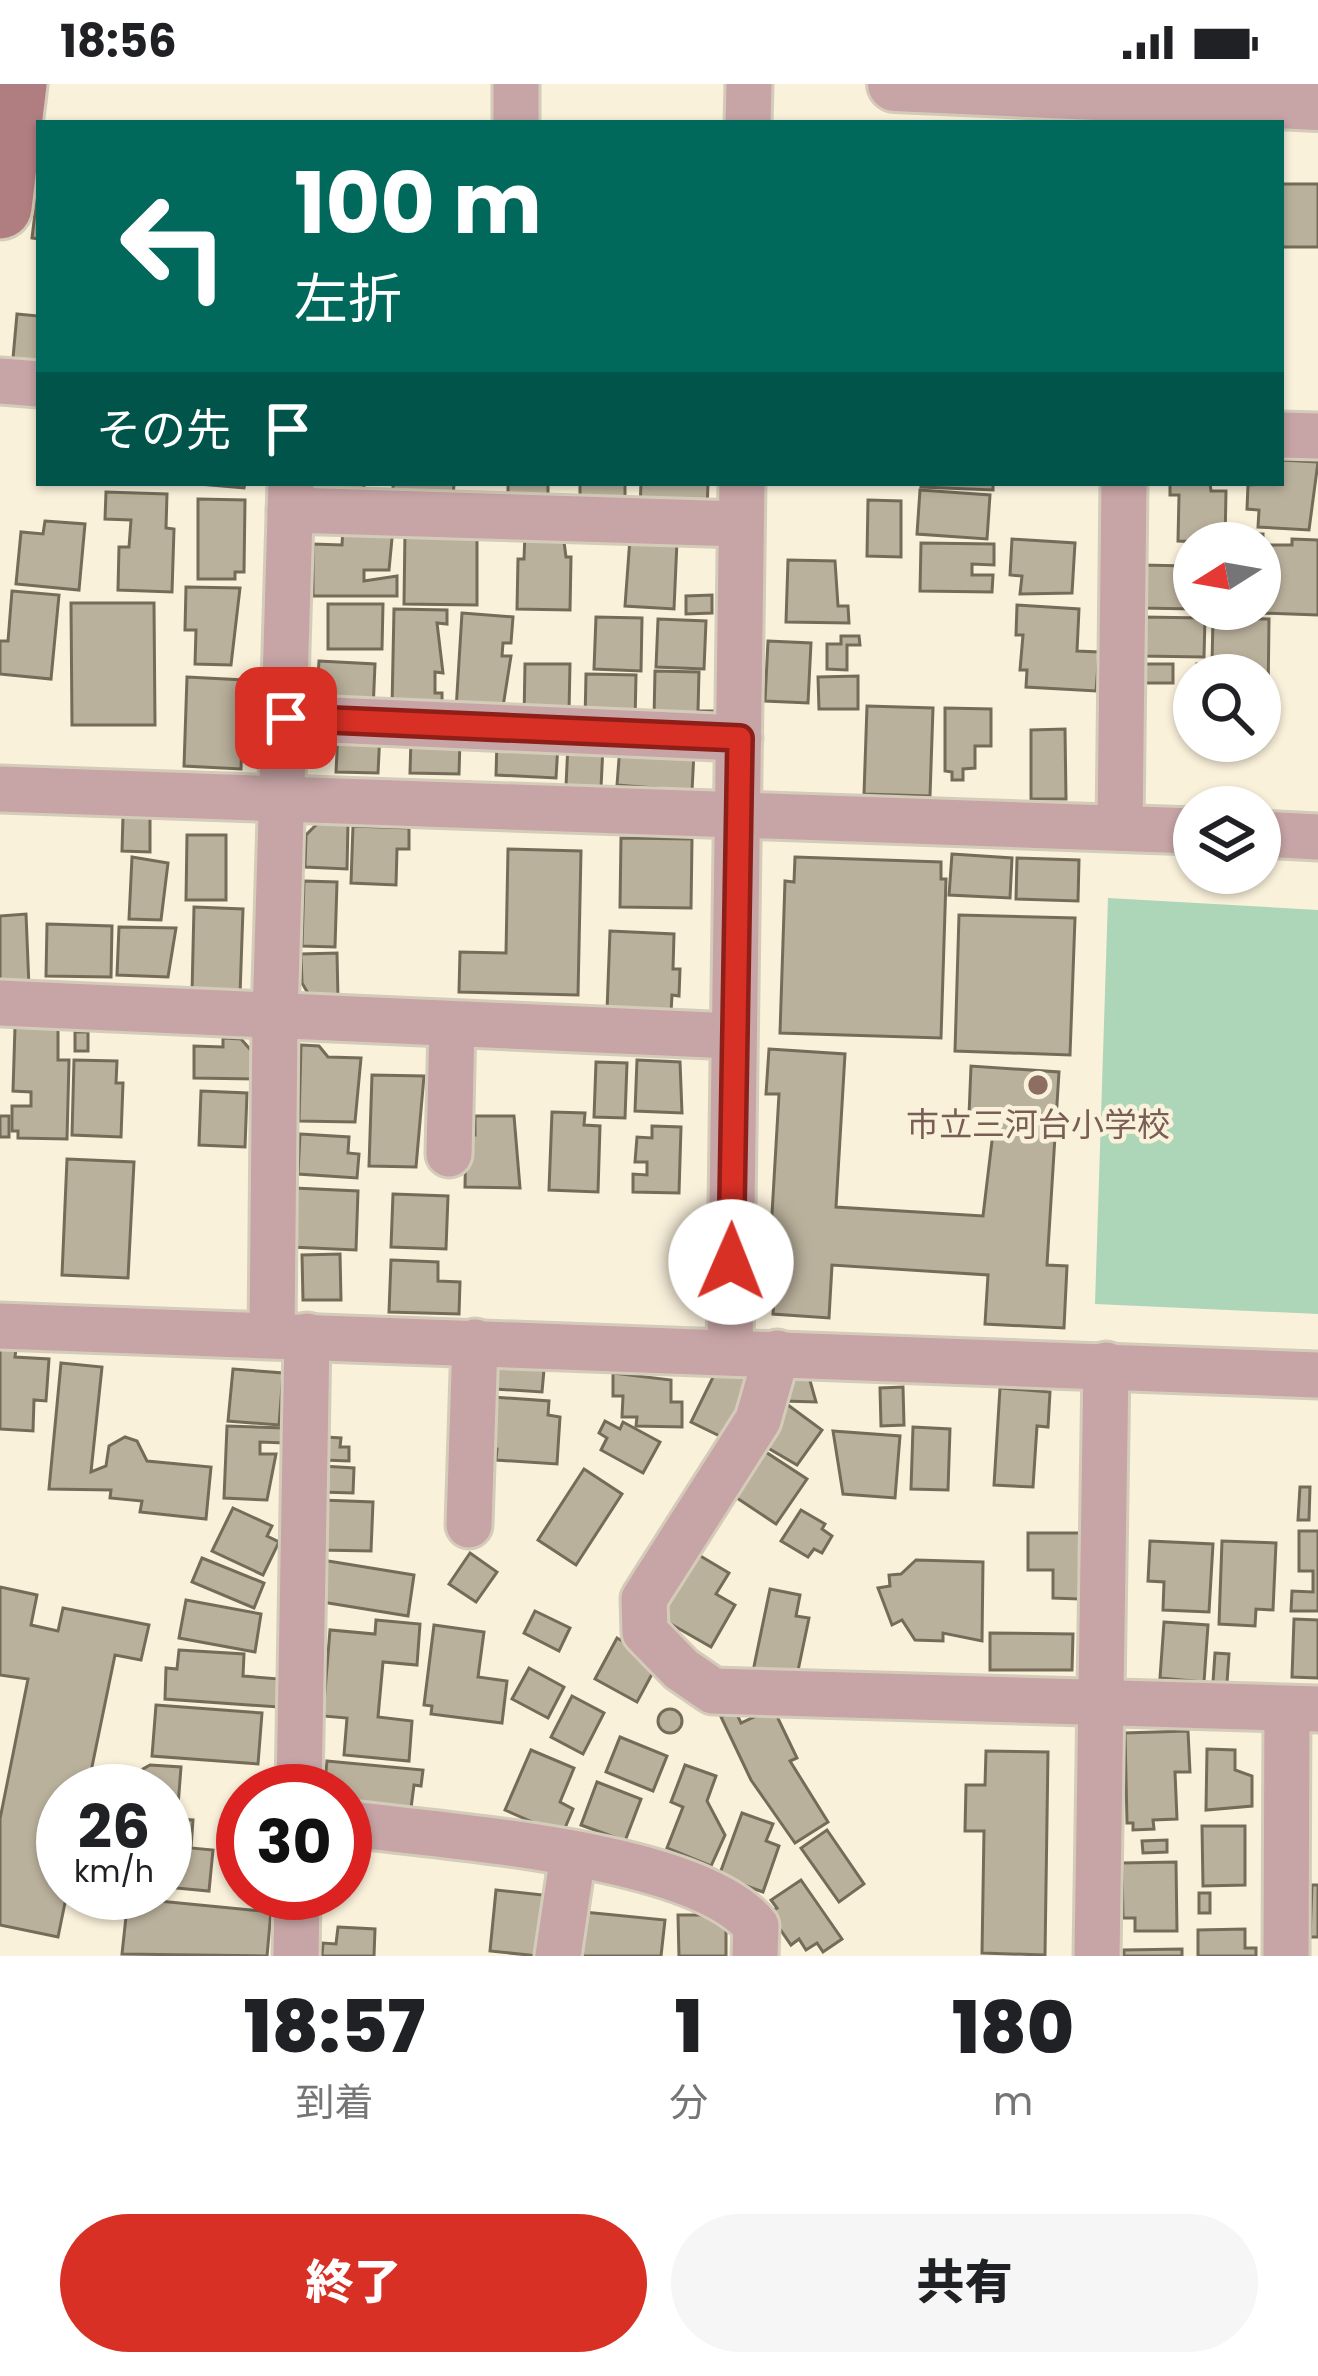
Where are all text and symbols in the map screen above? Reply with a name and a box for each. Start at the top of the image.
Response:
text: 18:56 [60,10,177,73]
text: 100 m [294,145,542,262]
icon: left [96,168,252,324]
text: 左折 [294,261,402,337]
icon: arrive [255,396,321,462]
text: その先 [96,399,231,462]
north arrow [1173,522,1281,630]
map controls [1173,522,1281,894]
button: search [1173,654,1281,762]
pin [235,667,337,769]
icon: arrive [253,685,319,751]
button: layers [1173,786,1281,894]
marker: 市立三河台小学校 [1025,1072,1051,1098]
place label: 市立三河台小学校 [906,1101,1170,1148]
position arrow [668,1199,794,1325]
speed limit sign: 30 [216,1764,372,1920]
text: 26 [78,1785,150,1869]
text: km/h [74,1850,154,1893]
text: 18:57 [244,1976,425,2077]
text: 1 [675,1976,703,2077]
text: 180 [952,1977,1074,2078]
text: m [993,2074,1033,2129]
text: 到着 [296,2075,374,2130]
text: 分 [669,2075,708,2130]
button: 終了 [60,2214,647,2352]
button: 共有 [671,2214,1258,2352]

